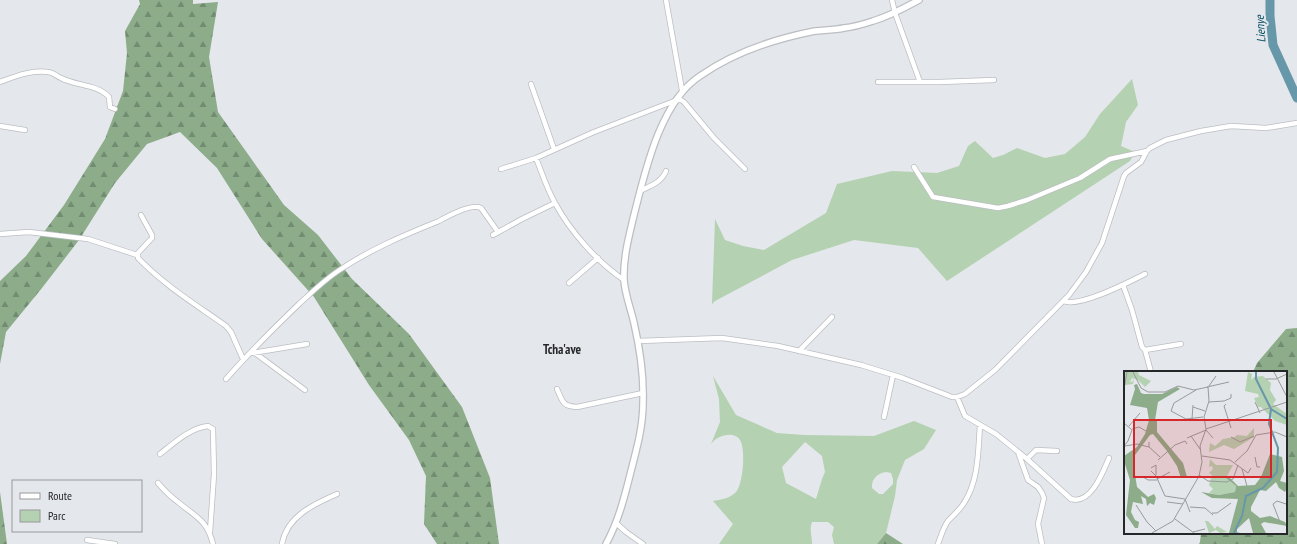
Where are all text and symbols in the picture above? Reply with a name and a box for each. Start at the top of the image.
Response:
water label: Lienye [1251,14,1268,43]
district label: Tcha'ave [543,341,581,358]
inset map [1124,371,1287,534]
legend [12,480,142,532]
text: Route [48,488,72,503]
text: Parc [48,508,66,523]

